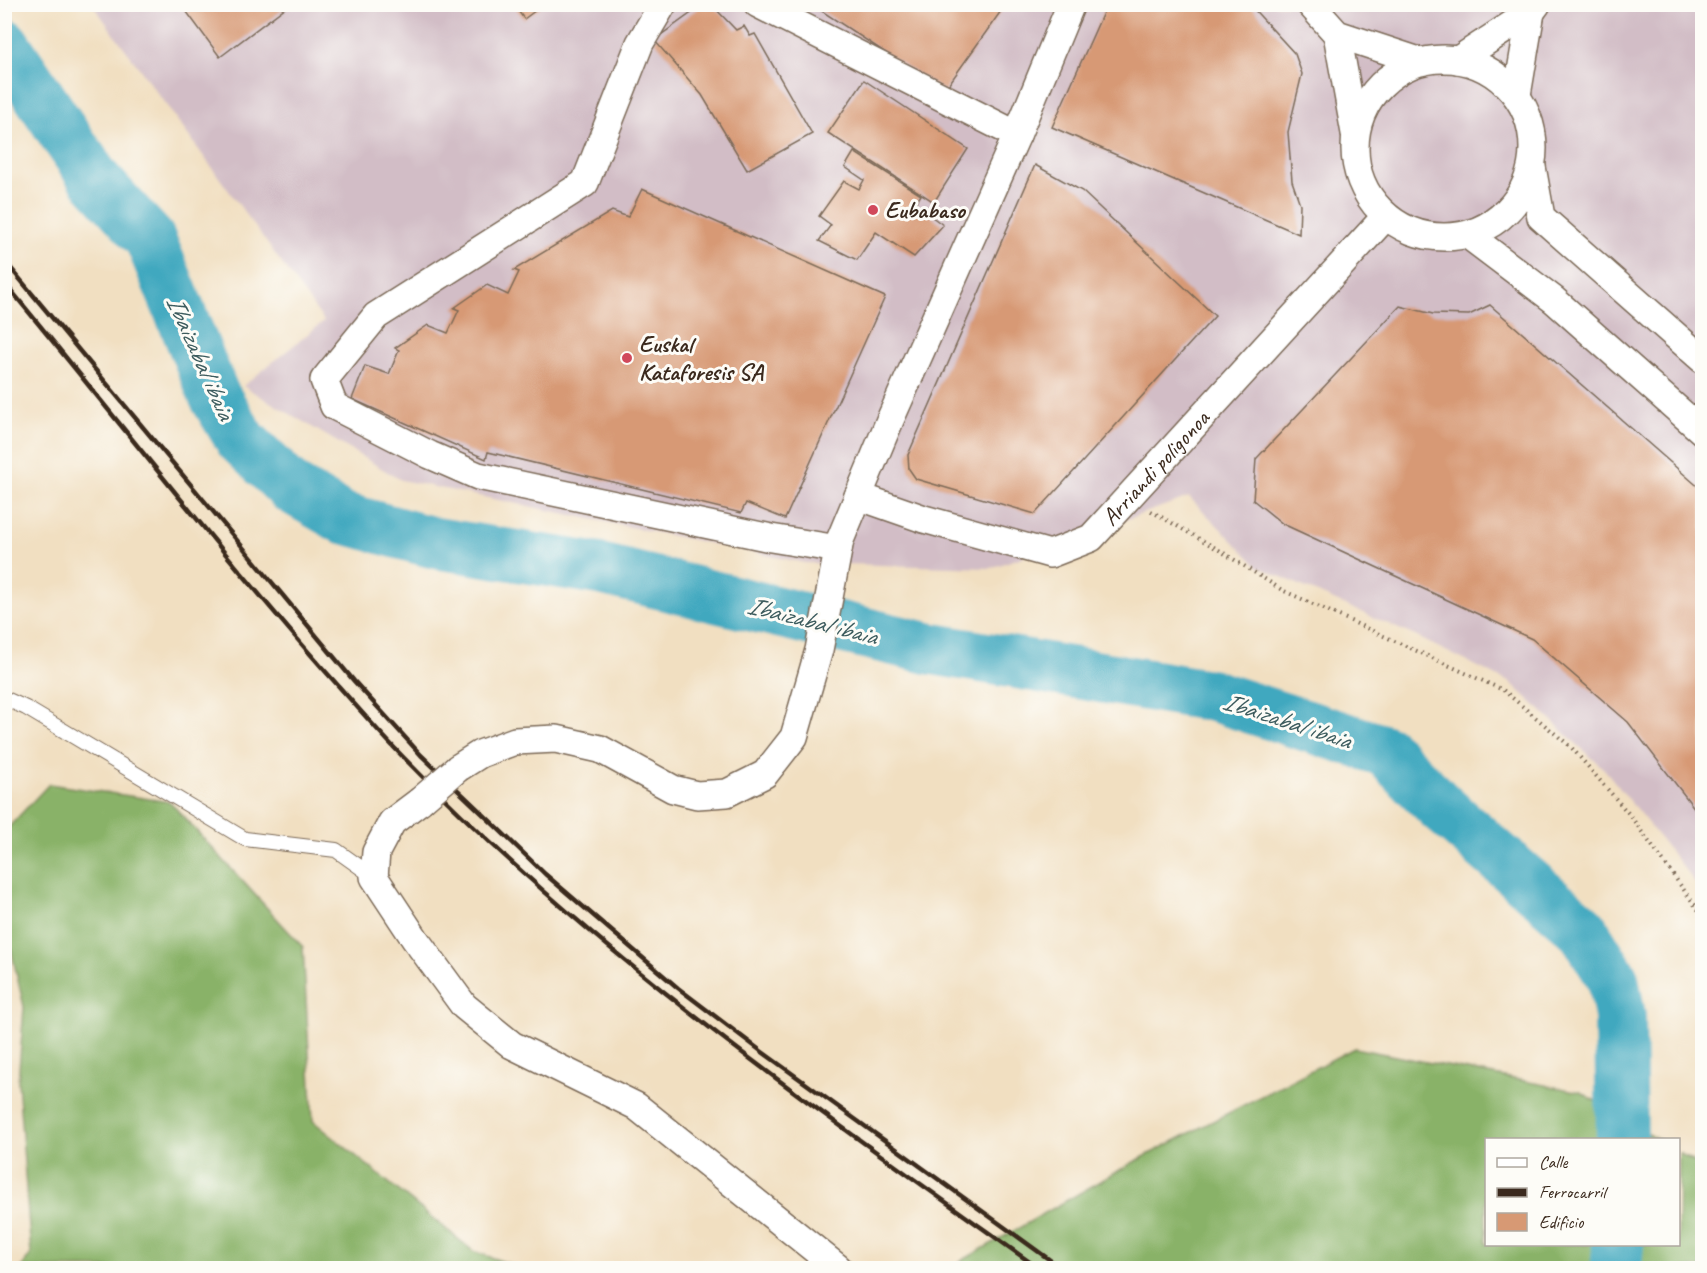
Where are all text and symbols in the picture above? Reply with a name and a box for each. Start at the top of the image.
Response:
place label: Eubabaso [885,195,967,225]
marker: Eubabaso [866,203,880,217]
water label: Ibaizabal ibaia [159,290,244,427]
place label: Euskal Kataforesis SA [639,329,764,387]
marker: Euskal Kataforesis SA [620,351,634,365]
street label: Arriandi poligonoa [1095,403,1217,532]
water label: Ibaizabal ibaia [744,588,883,653]
water label: Ibaizabal ibaia [1219,684,1357,757]
legend [1485,1138,1680,1246]
text: Calle [1539,1151,1568,1173]
text: Ferrocarril [1539,1181,1608,1203]
text: Edificio [1539,1211,1585,1233]

